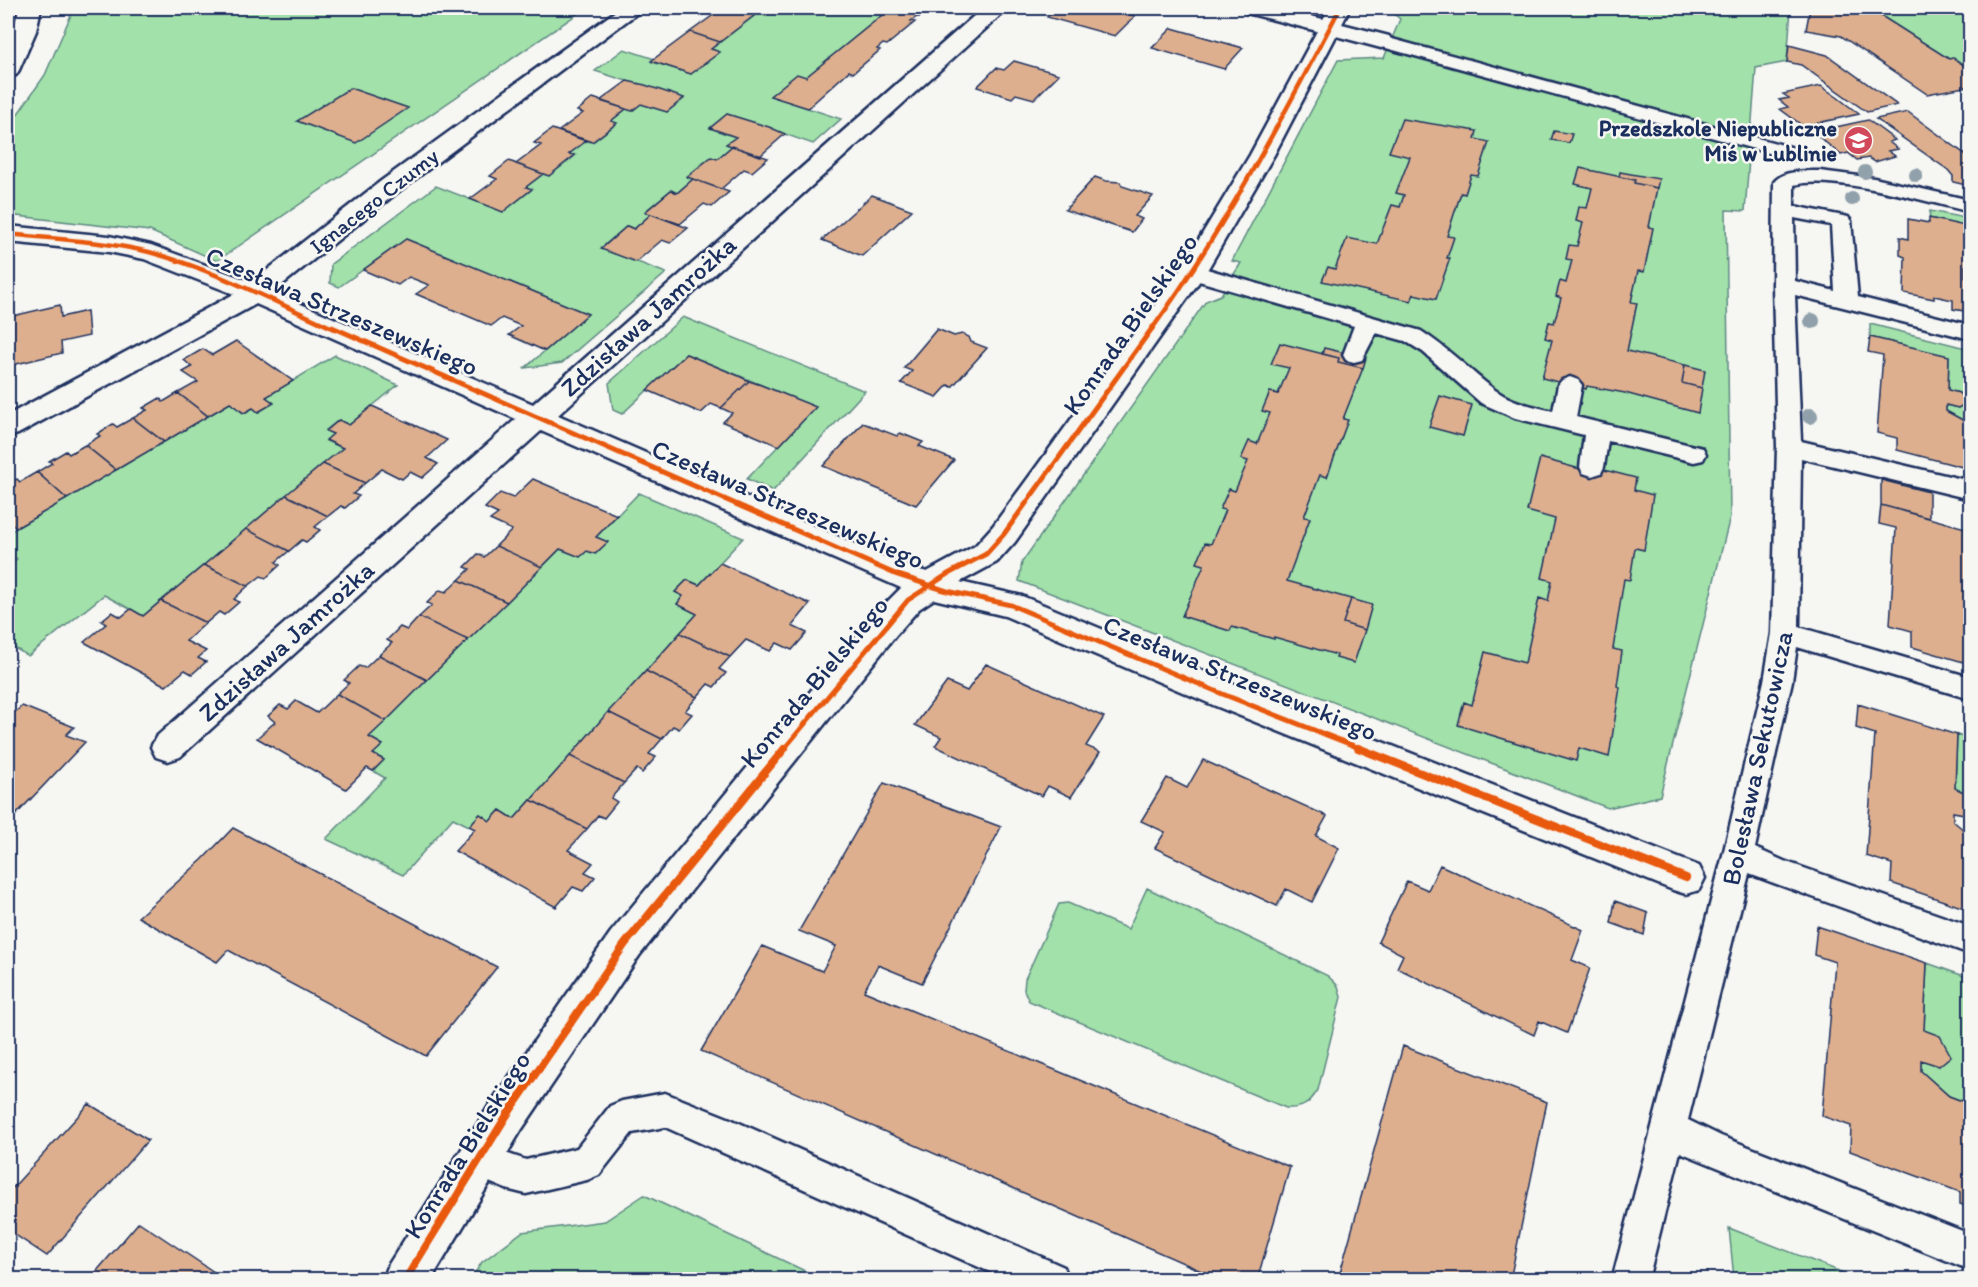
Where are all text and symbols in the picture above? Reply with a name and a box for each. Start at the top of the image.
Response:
place label: Przedszkole Niepubliczne Miś w Lublinie [1599,115,1837,167]
school or university icon: Przedszkole Niepubliczne Miś w Lublinie [1842,125,1874,157]
street label: Ignacego Czumy [304,142,444,260]
street label: Konrada Bielskiego [1055,227,1205,421]
street label: Zdzisława Jamrożka [553,228,743,403]
street label: Czesława Strzeszewskiego [201,239,483,383]
street label: Czesława Strzeszewskiego [647,432,929,576]
street label: Zdzisława Jamrożka [191,553,381,728]
street label: Konrada Bielskiego [733,590,895,774]
street label: Czesława Strzeszewskiego [1098,608,1382,748]
street label: Bolesława Sekutowicza [1714,627,1800,888]
street label: Konrada Bielskiego [397,1046,537,1244]

